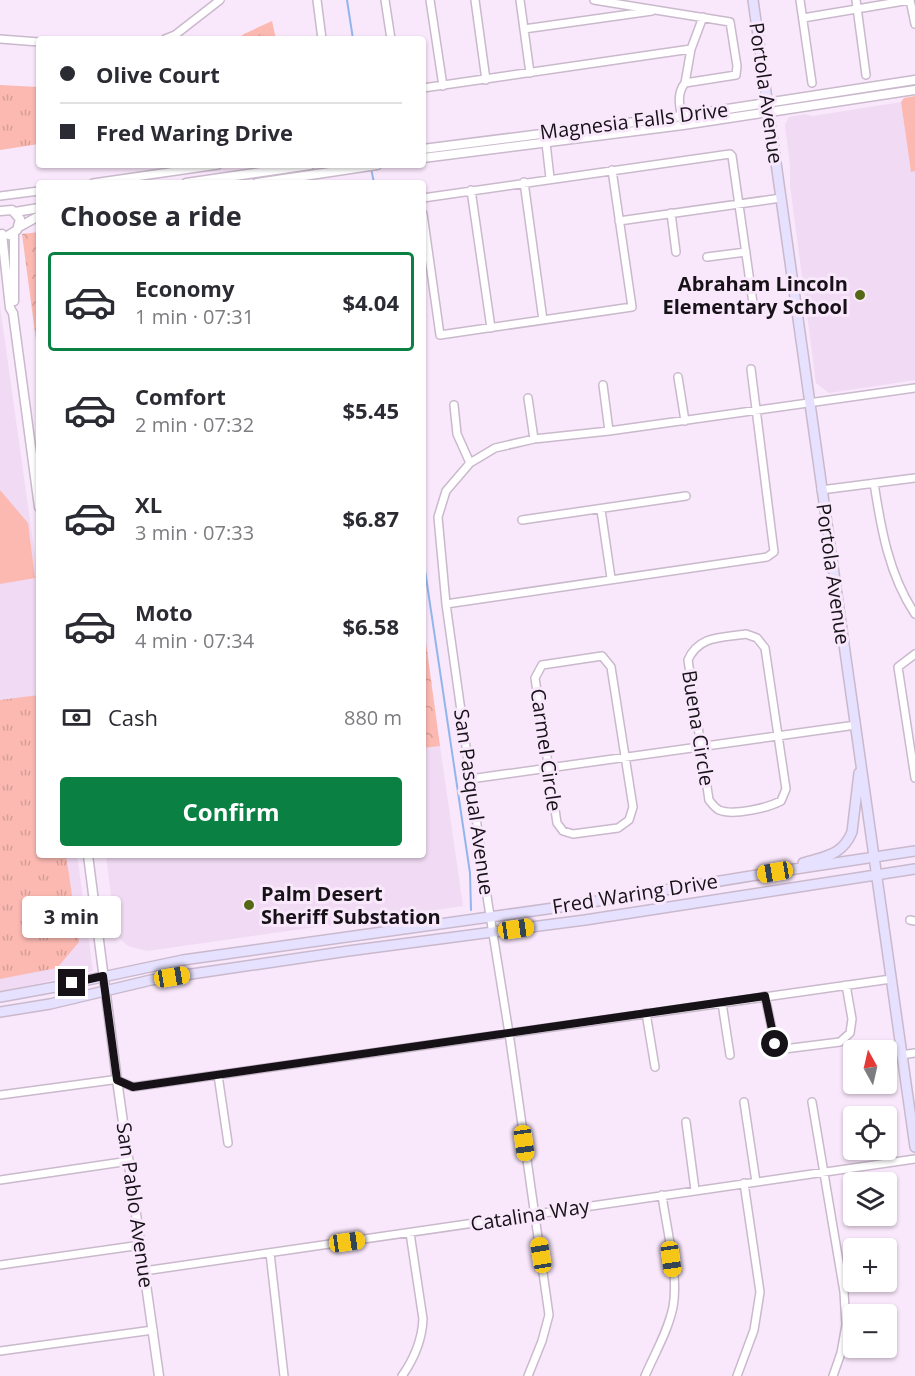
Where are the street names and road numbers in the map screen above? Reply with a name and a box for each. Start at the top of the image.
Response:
street label: Portola Avenue [743,21,790,165]
street label: Magnesia Falls Drive [538,96,730,145]
street label: Portola Avenue [810,502,857,646]
street label: Buena Circle [676,668,721,788]
street label: Carmel Circle [525,687,568,813]
street label: San Pasqual Avenue [448,707,501,897]
street label: Fred Waring Drive [550,867,720,920]
street label: San Pablo Avenue [111,1120,160,1289]
street label: Catalina Way [468,1192,592,1237]

